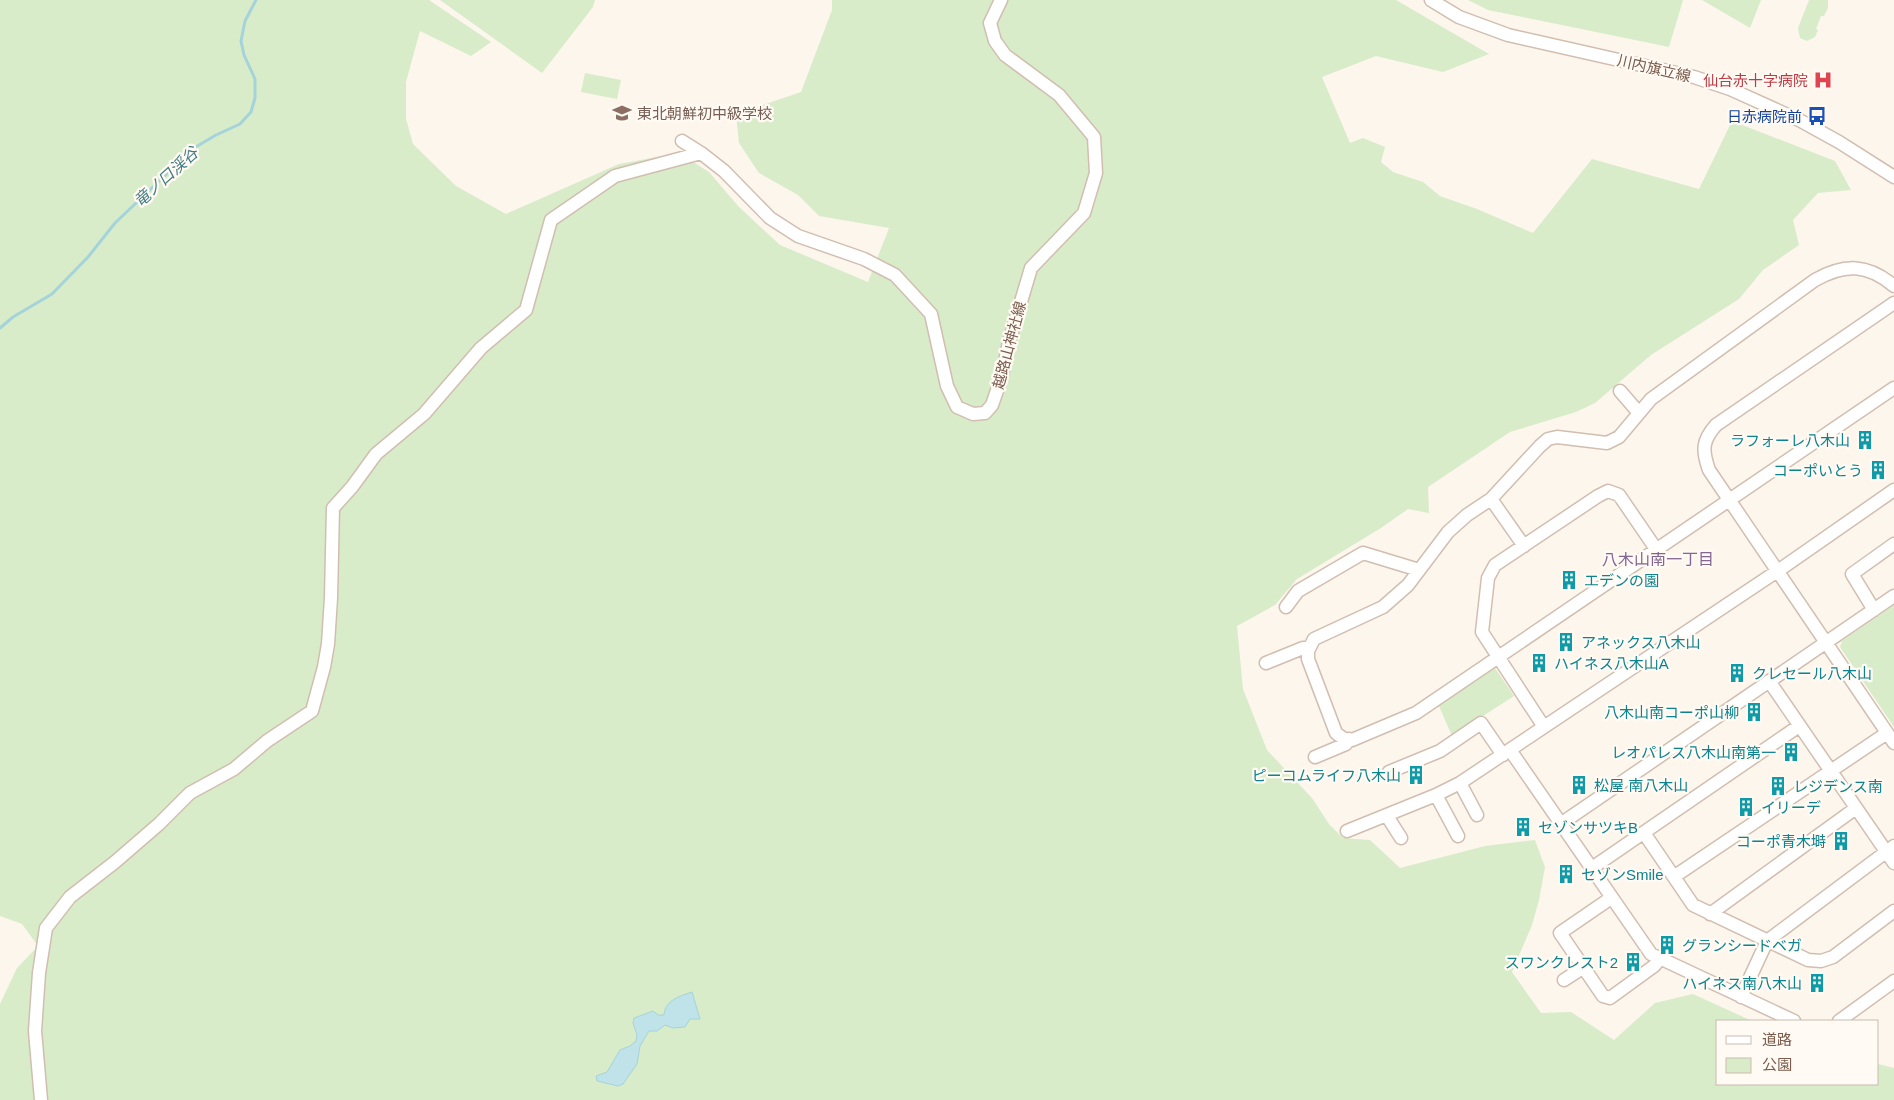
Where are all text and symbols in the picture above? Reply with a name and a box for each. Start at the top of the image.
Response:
street label: 川内旗立線 [1616,51,1692,85]
hospital icon: 仙台赤十字病院 [1812,69,1834,91]
place label: 仙台赤十字病院 [1703,72,1808,89]
school or university icon: 東北朝鮮初中級学校 [611,102,633,124]
place label: 東北朝鮮初中級学校 [637,105,772,122]
bus stop icon: 日赤病院前 [1806,105,1828,127]
place label: 日赤病院前 [1727,108,1802,125]
water label: 竜ノ口渓谷 [131,143,203,210]
street label: 越路山神社線 [989,299,1029,392]
building icon: ラフォーレ八木山 [1854,429,1876,451]
place label: ラフォーレ八木山 [1730,432,1850,449]
building icon: コーポいとう [1867,459,1889,481]
place label: コーポいとう [1773,462,1863,479]
district label: 八木山南一丁目 [1602,551,1714,568]
building icon: エデンの園 [1558,569,1580,591]
place label: エデンの園 [1584,572,1659,589]
building icon: アネックス八木山 [1555,631,1577,653]
place label: アネックス八木山 [1581,634,1701,651]
building icon: ハイネス八木山A [1528,652,1550,674]
place label: ハイネス八木山A [1554,655,1669,672]
building icon: クレセール八木山 [1726,662,1748,684]
place label: クレセール八木山 [1752,665,1872,682]
building icon: 八木山南コーポ山柳 [1743,701,1765,723]
place label: 八木山南コーポ山柳 [1604,704,1739,721]
building icon: レオパレス八木山南第一 [1780,741,1802,763]
place label: レオパレス八木山南第一 [1611,744,1776,761]
building icon: ピーコムライフ八木山 [1405,764,1427,786]
place label: ピーコムライフ八木山 [1252,767,1401,784]
building icon: 松屋 南八木山 [1568,774,1590,796]
building icon: レジデンス南 [1767,775,1789,797]
place label: 松屋 南八木山 [1594,777,1688,794]
place label: レジデンス南 [1793,778,1883,795]
building icon: イリーデ [1735,796,1757,818]
place label: イリーデ [1761,799,1821,816]
building icon: セゾンサツキB [1512,816,1534,838]
place label: セゾンサツキB [1538,819,1638,836]
building icon: コーポ青木塒 [1830,830,1852,852]
place label: コーポ青木塒 [1736,833,1826,850]
building icon: セゾンSmile [1555,863,1577,885]
place label: セゾンSmile [1581,866,1664,883]
building icon: グランシードベガ [1656,934,1678,956]
place label: グランシードベガ [1682,937,1802,954]
building icon: スワンクレスト2 [1622,951,1644,973]
place label: スワンクレスト2 [1505,954,1618,971]
building icon: ハイネス南八木山 [1806,972,1828,994]
place label: ハイネス南八木山 [1682,975,1802,992]
legend [1716,1020,1879,1085]
text: 道路 [1762,1031,1792,1048]
text: 公園 [1762,1056,1792,1073]

